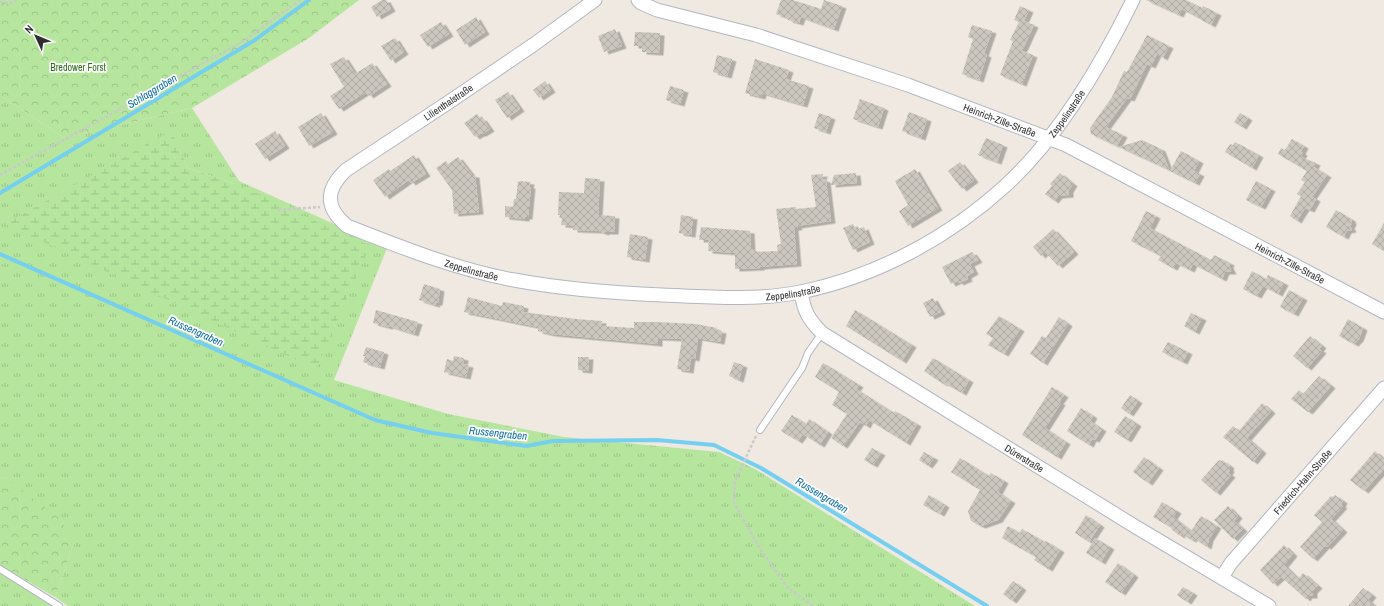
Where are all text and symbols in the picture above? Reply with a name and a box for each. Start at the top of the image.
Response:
north arrow [16,16,56,56]
text: N [22,22,36,36]
park label: Bredower Forst [50,61,107,74]
water label: Schlaggraben [125,71,179,111]
street label: Lilienthalstraße [421,81,476,124]
street label: Zeppelinstraße [1046,87,1088,140]
street label: Heinrich-Zille-Straße [961,101,1038,140]
street label: Heinrich-Zille-Straße [1253,240,1327,287]
street label: Zeppelinstraße [443,257,500,284]
street label: Zeppelinstraße [765,282,822,304]
water label: Russengraben [166,313,226,349]
water label: Russengraben [468,423,528,443]
street label: Dürerstraße [1002,441,1047,476]
street label: Friedrich-Hahn-Straße [1271,446,1335,517]
water label: Russengraben [793,474,851,516]

